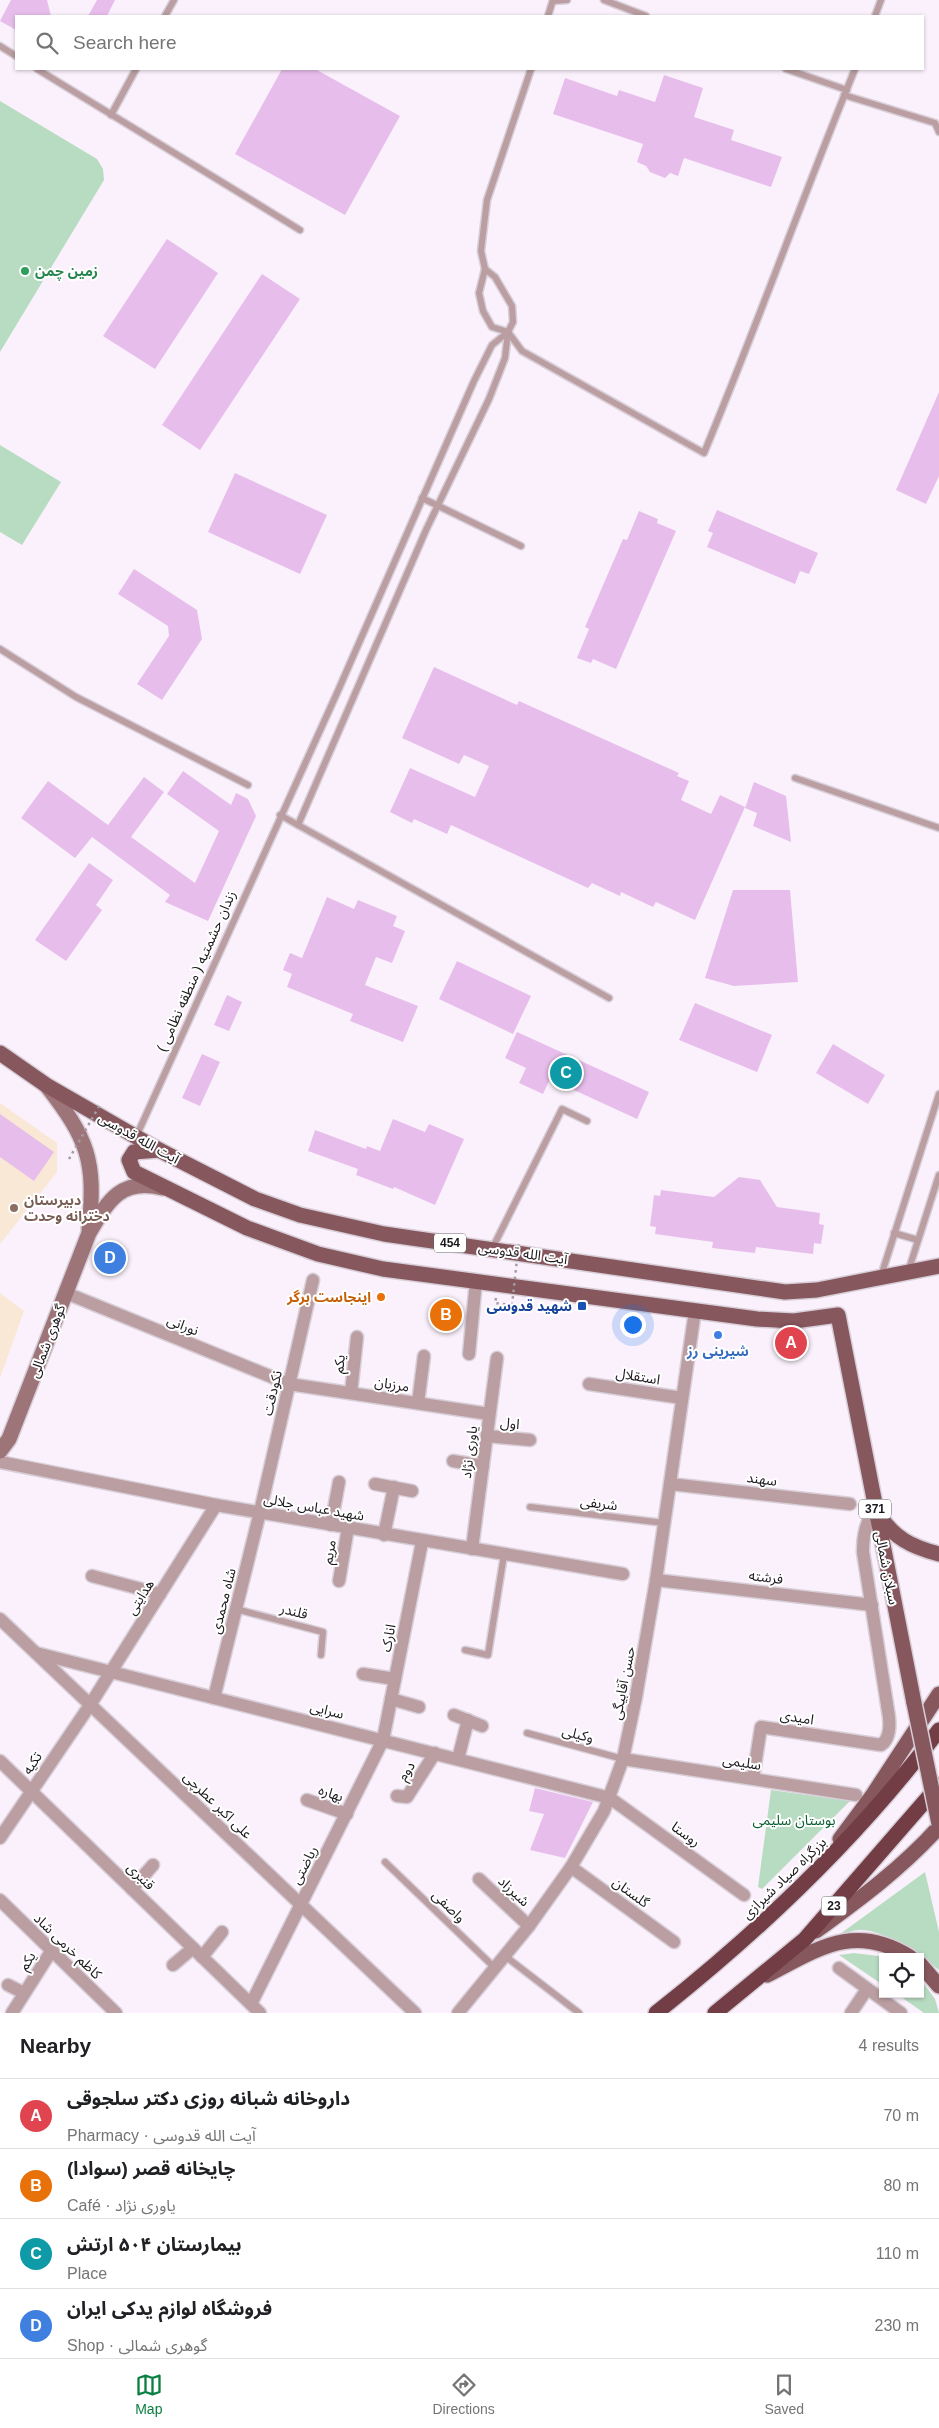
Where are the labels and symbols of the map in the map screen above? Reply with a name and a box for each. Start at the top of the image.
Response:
place label: زمین چمن [35,263,98,281]
marker: زمین چمن [19,265,31,277]
street label: زندان حشمتیه ( منطقه نظامی ) [153,888,240,1054]
pin: C [550,1054,582,1092]
street label: آیت الله قدوسی [95,1109,183,1168]
place label: دبیرستان دخترانه وحدت [24,1192,110,1225]
marker: دبیرستان دخترانه وحدت [8,1202,20,1214]
road number: 454 [434,1234,466,1252]
pin: D [94,1239,126,1277]
street label: آیت الله قدوسی [477,1239,569,1268]
place label: اینجاست برگر [286,1289,371,1306]
marker: اینجاست برگر [375,1291,387,1303]
pin: B [430,1296,462,1334]
place label: شهید قدوسی [487,1298,572,1314]
marker: شهید قدوسی [576,1300,588,1312]
street label: گوهری شمالی [26,1302,69,1380]
street label: نورانی [165,1311,201,1340]
your location [620,1312,646,1338]
pin: A [775,1324,807,1362]
marker: شیرینی رز [712,1329,724,1341]
place label: شیرینی رز [686,1343,749,1360]
street label: یکم [330,1354,351,1375]
street label: استقلال [615,1365,661,1388]
street label: نکودقت [259,1369,286,1417]
street label: مرزبان [373,1373,411,1396]
street label: اول [499,1414,520,1433]
street label: یاوری نژاد [458,1425,481,1479]
street label: سهند [746,1469,778,1490]
street label: شهید عباس جلالی [262,1490,366,1525]
street label: شریفی [579,1493,619,1514]
road number: 371 [859,1500,891,1518]
street label: سبلان شمالی [871,1530,902,1606]
street label: مریم [319,1539,342,1566]
street label: شاه محمدی [207,1567,240,1636]
street label: فرشته [748,1567,784,1588]
street label: هدایتی [123,1576,158,1618]
street label: قلندر [277,1600,309,1623]
street label: انارک [377,1623,400,1653]
street label: حسن آقابیگی [608,1645,639,1721]
street label: سرایی [308,1698,345,1723]
street label: امیدی [779,1706,815,1729]
street label: وکیلی [560,1722,595,1747]
street label: تکیه [19,1749,45,1777]
street label: سلیمی [721,1751,762,1774]
street label: دوم [394,1758,421,1785]
street label: علی اکبر عطرچی [179,1768,256,1843]
street label: بهاره [316,1781,346,1806]
park label: بوستان سلیمی [753,1812,836,1829]
street label: روستا [668,1818,704,1851]
street label: بزرگراه صیاد شیرازی [739,1834,830,1923]
street label: ریاضتی [288,1843,321,1887]
street label: قنبری [123,1859,158,1894]
street label: شیرزاد [494,1873,533,1910]
street label: گلستان [609,1874,652,1911]
street label: واصفی [429,1887,469,1926]
road number: 23 [822,1896,846,1915]
street label: کاظم خرمی شاد [29,1910,105,1984]
street label: یکم [15,1949,41,1975]

